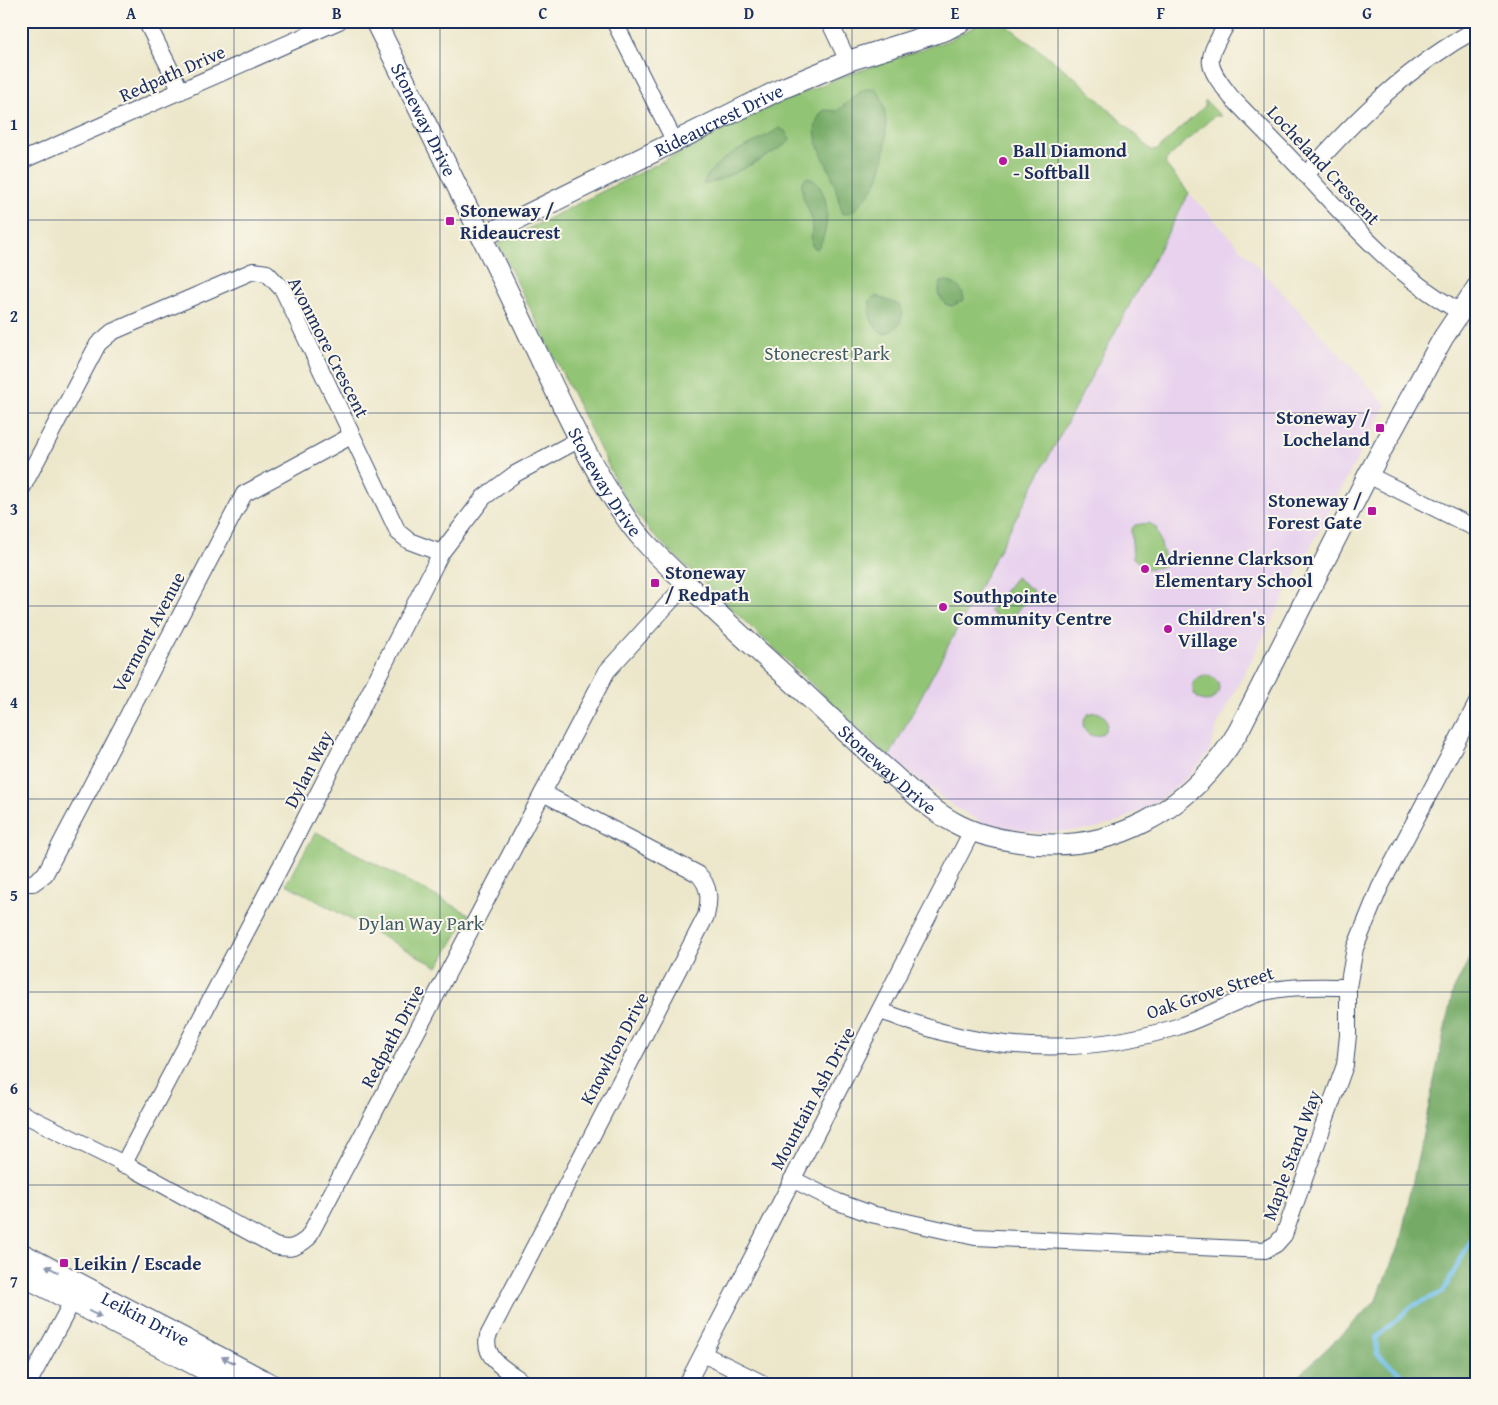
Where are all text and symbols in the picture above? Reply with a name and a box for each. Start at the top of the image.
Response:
text: A [126,1,137,25]
text: B [332,1,342,25]
text: C [538,1,548,25]
text: D [744,1,754,25]
text: E [951,1,960,25]
text: F [1157,1,1165,25]
text: G [1362,1,1372,25]
street label: Redpath Drive [114,37,230,109]
street label: Stoneway Drive [384,58,464,181]
street label: Rideaucrest Drive [649,76,788,164]
street label: Locheland Crescent [1261,99,1387,231]
text: 1 [10,112,18,136]
place label: Ball Diamond - Softball [1013,136,1127,186]
marker: Ball Diamond - Softball [997,155,1009,167]
place label: Stoneway / Rideaucrest [460,196,561,246]
marker: Stoneway / Rideaucrest [444,215,456,227]
street label: Avonmore Crescent [281,272,377,423]
text: 2 [10,304,18,328]
park label: Stonecrest Park [764,339,890,367]
place label: Stoneway / Locheland [1276,403,1370,453]
street label: Stoneway Drive [561,422,649,543]
marker: Stoneway / Locheland [1374,422,1386,434]
place label: Stoneway / Forest Gate [1268,486,1362,536]
text: 3 [10,497,18,521]
marker: Stoneway / Forest Gate [1366,505,1378,517]
place label: Adrienne Clarkson Elementary School [1155,544,1314,594]
place label: Stoneway / Redpath [665,558,750,608]
marker: Adrienne Clarkson Elementary School [1139,563,1151,575]
street label: Vermont Avenue [104,567,192,697]
marker: Stoneway / Redpath [649,577,661,589]
place label: Southpointe Community Centre [953,582,1112,632]
marker: Southpointe Community Centre [937,601,949,613]
place label: Children's Village [1178,604,1265,654]
marker: Children's Village [1162,623,1174,635]
text: 4 [10,690,18,714]
street label: Stoneway Drive [832,718,943,821]
street label: Dylan Way [276,725,340,813]
text: 5 [10,883,18,907]
park label: Dylan Way Park [359,909,484,937]
street label: Oak Grove Street [1143,958,1278,1026]
street label: Redpath Drive [353,979,431,1093]
street label: Knowlton Drive [573,987,656,1109]
street label: Mountain Ash Drive [762,1021,862,1175]
text: 6 [10,1076,18,1100]
street label: Maple Stand Way [1254,1085,1328,1224]
place label: Leikin / Escade [74,1249,202,1277]
marker: Leikin / Escade [58,1257,70,1269]
one-way arrow [44,1265,59,1273]
text: 7 [10,1269,18,1293]
street label: Leikin Drive [97,1284,195,1353]
one-way arrow [88,1310,103,1318]
one-way arrow [221,1356,236,1364]

